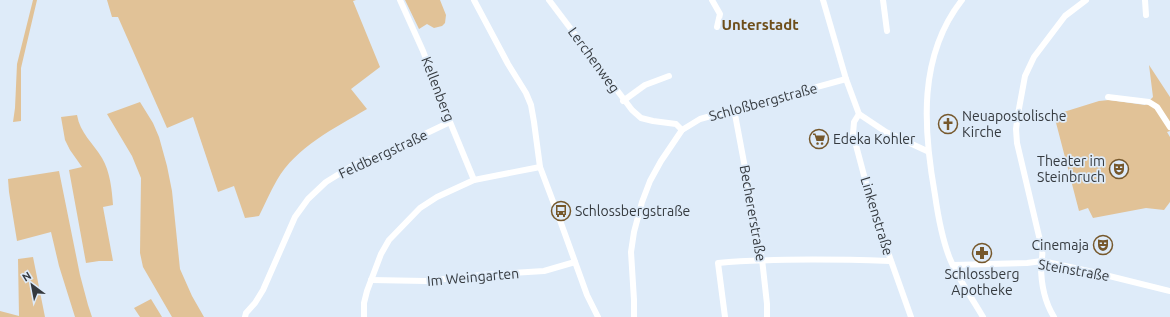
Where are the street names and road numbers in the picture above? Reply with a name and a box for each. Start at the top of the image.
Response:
street label: Lerchenweg [565,24,623,96]
street label: Kellenberg [418,54,458,124]
street label: Schloßbergstraße [707,80,819,124]
street label: Feldbergstraße [336,126,430,182]
street label: Bechererstraße [737,164,769,262]
street label: Linkenstraße [857,175,897,257]
street label: Steinstraße [1037,256,1111,284]
street label: Im Weingarten [426,265,520,289]

